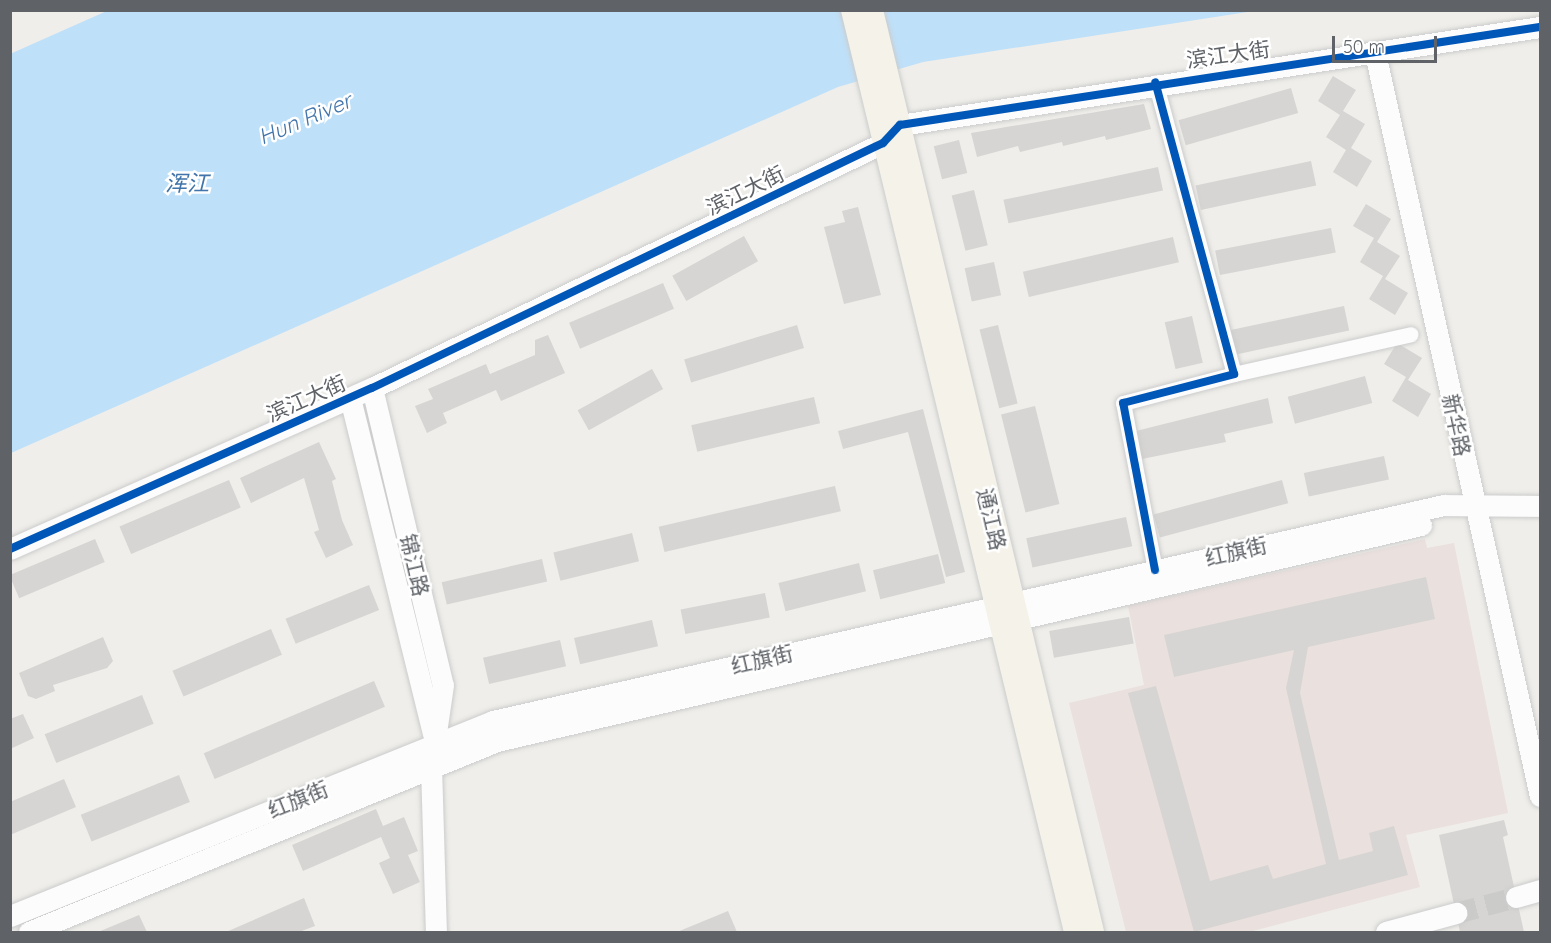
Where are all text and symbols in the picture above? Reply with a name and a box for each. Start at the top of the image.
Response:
scale bar [1335,24,1440,62]
text: 50 m [1343,35,1385,58]
street label: 滨江大街 [1185,36,1271,72]
water label: Hun River [254,88,356,150]
street label: 滨江大街 [702,160,788,220]
water label: 浑江 [165,171,209,197]
street label: 滨江大街 [263,369,349,427]
street label: 新华路 [1438,392,1476,458]
street label: 通江路 [973,485,1011,553]
street label: 锦江路 [396,531,434,599]
street label: 红旗街 [1202,532,1270,570]
street label: 红旗街 [728,640,796,678]
street label: 红旗街 [264,776,332,822]

